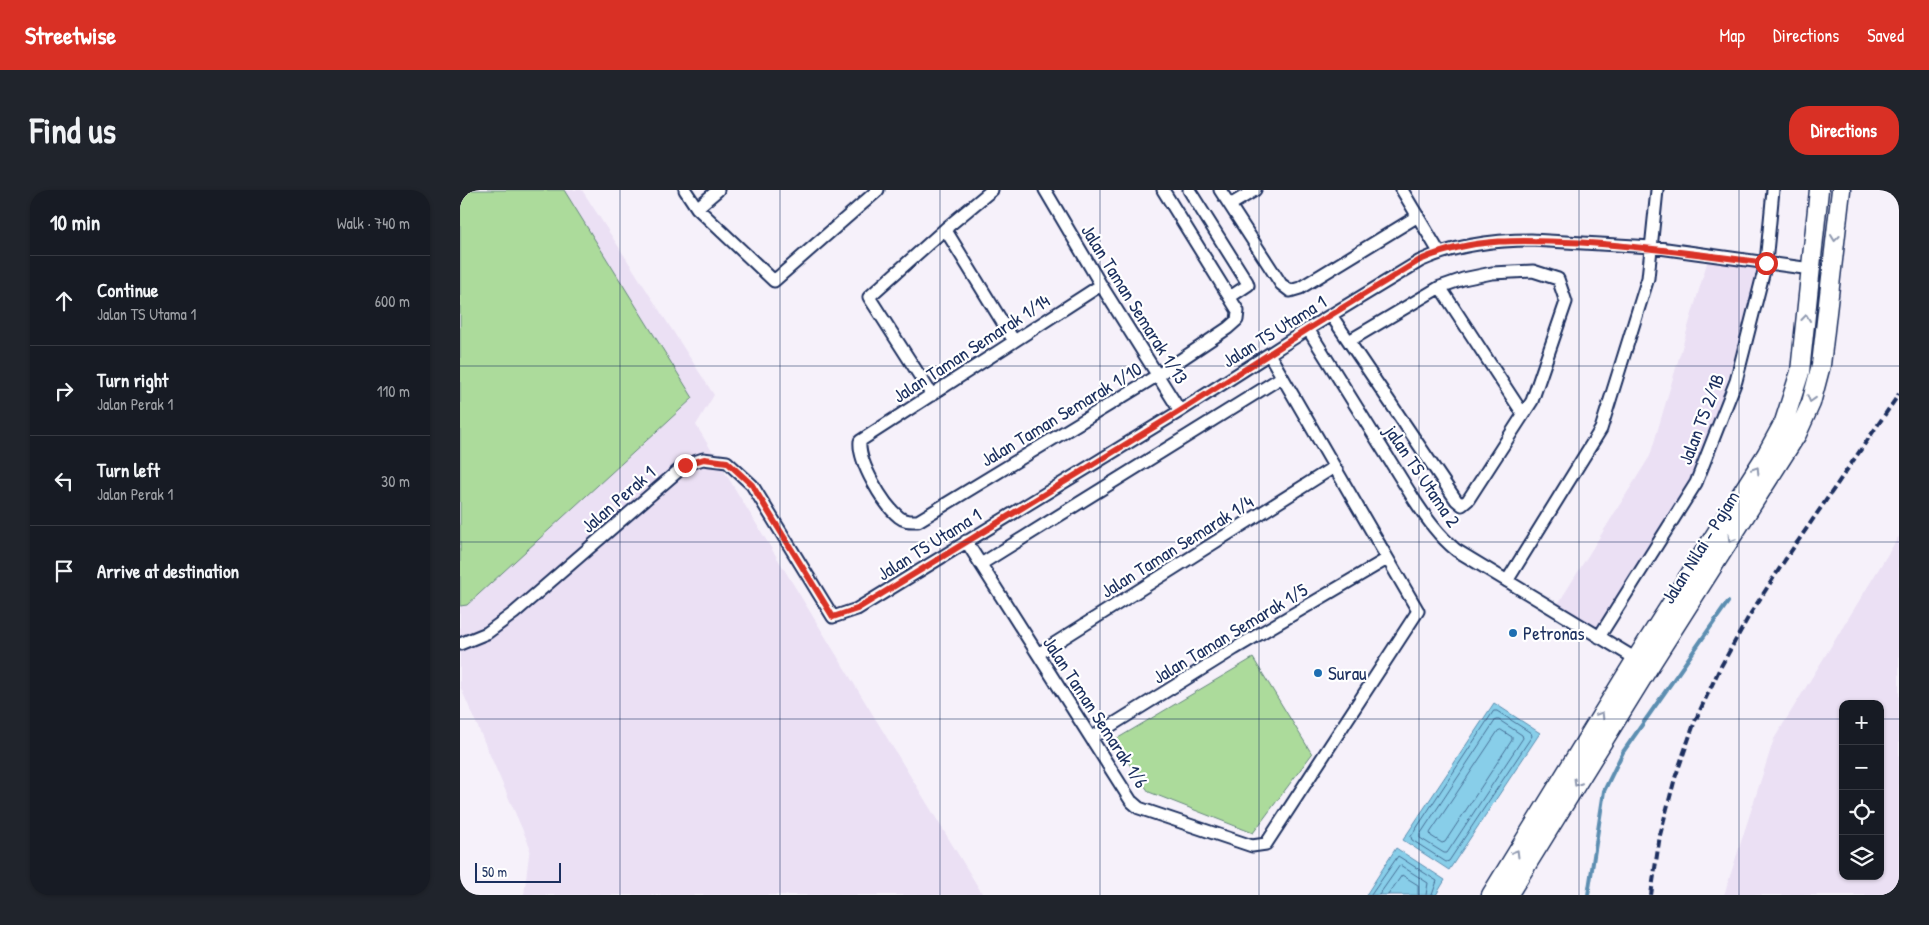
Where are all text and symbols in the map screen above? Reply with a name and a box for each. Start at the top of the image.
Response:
text: Streetwise [25,19,116,51]
text: Map [1720,23,1745,48]
text: Directions [1773,23,1839,48]
text: Saved [1867,23,1904,48]
button: Directions [1789,106,1899,155]
text: Find us [30,107,116,154]
text: 10 min [50,208,100,237]
text: Walk · 740 m [337,212,410,234]
street label: Jalan Taman Semarak 1/13 [1075,219,1195,389]
one-way arrow [1830,235,1841,243]
route start [1755,252,1778,275]
text: Continue [97,277,158,303]
icon: ahead [50,287,78,315]
street label: Jalan Taman Semarak 1/14 [888,287,1054,409]
street label: Jalan TS Utama 1 [1217,289,1331,373]
text: 600 m [375,290,410,312]
text: Jalan TS Utama 1 [97,303,196,325]
one-way arrow [1800,314,1811,322]
street label: Jalan Taman Semarak 1/10 [976,356,1146,472]
text: Turn right [97,367,168,393]
street label: Jalan TS 2/1B [1672,370,1730,468]
icon: right [50,377,78,405]
text: 110 m [377,380,410,402]
text: Jalan Perak 1 [97,393,173,415]
one-way arrow [1807,394,1817,402]
street label: jalan TS Utama 2 [1378,418,1467,532]
route end [674,454,697,477]
text: Turn left [97,457,160,483]
street label: Jalan Perak 1 [575,459,661,539]
icon: left [50,467,78,495]
one-way arrow [1750,467,1759,476]
text: 30 m [381,470,410,492]
text: Jalan Perak 1 [97,483,173,505]
street label: Jalan Nilai - Pajam [1655,485,1745,609]
street label: Jalan Taman Semarak 1/4 [1096,489,1258,603]
street label: Jalan TS Utama 1 [872,502,986,586]
one-way arrow [1727,534,1737,543]
icon: arrive [50,557,78,585]
text: Arrive at destination [97,558,239,584]
street label: Jalan Taman Semarak 1/5 [1148,576,1312,690]
place label: Petronas [1523,620,1585,646]
marker: Petronas [1507,627,1519,639]
street label: Jalan Taman Semarak 1/6 [1037,631,1155,793]
place label: Surau [1328,660,1367,686]
marker: Surau [1312,667,1324,679]
map controls [1839,700,1884,880]
button: + [1839,700,1884,745]
one-way arrow [1595,711,1604,720]
button: − [1839,745,1884,790]
one-way arrow [1574,777,1584,786]
button: locate [1839,790,1884,835]
button: layers [1839,835,1884,880]
one-way arrow [1510,850,1520,859]
scale bar [475,860,561,883]
text: 50 m [482,862,507,881]

